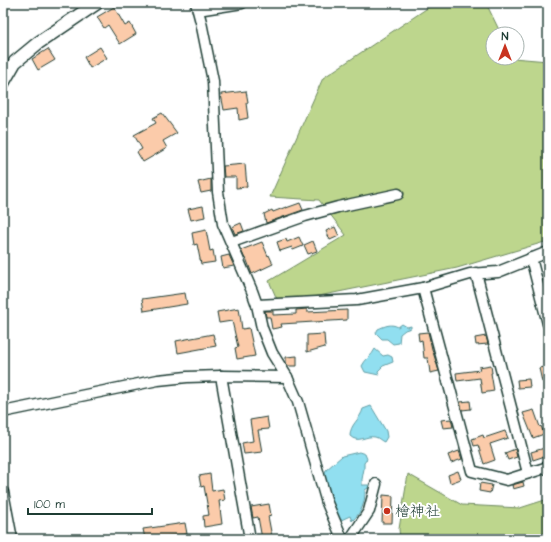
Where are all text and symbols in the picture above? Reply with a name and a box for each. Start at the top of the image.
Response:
north arrow [485,26,525,66]
text: N [502,29,509,44]
scale bar [28,490,152,516]
text: 100 m [34,496,65,513]
place label: 檜神社 [395,501,440,522]
marker: 檜神社 [382,506,392,516]

